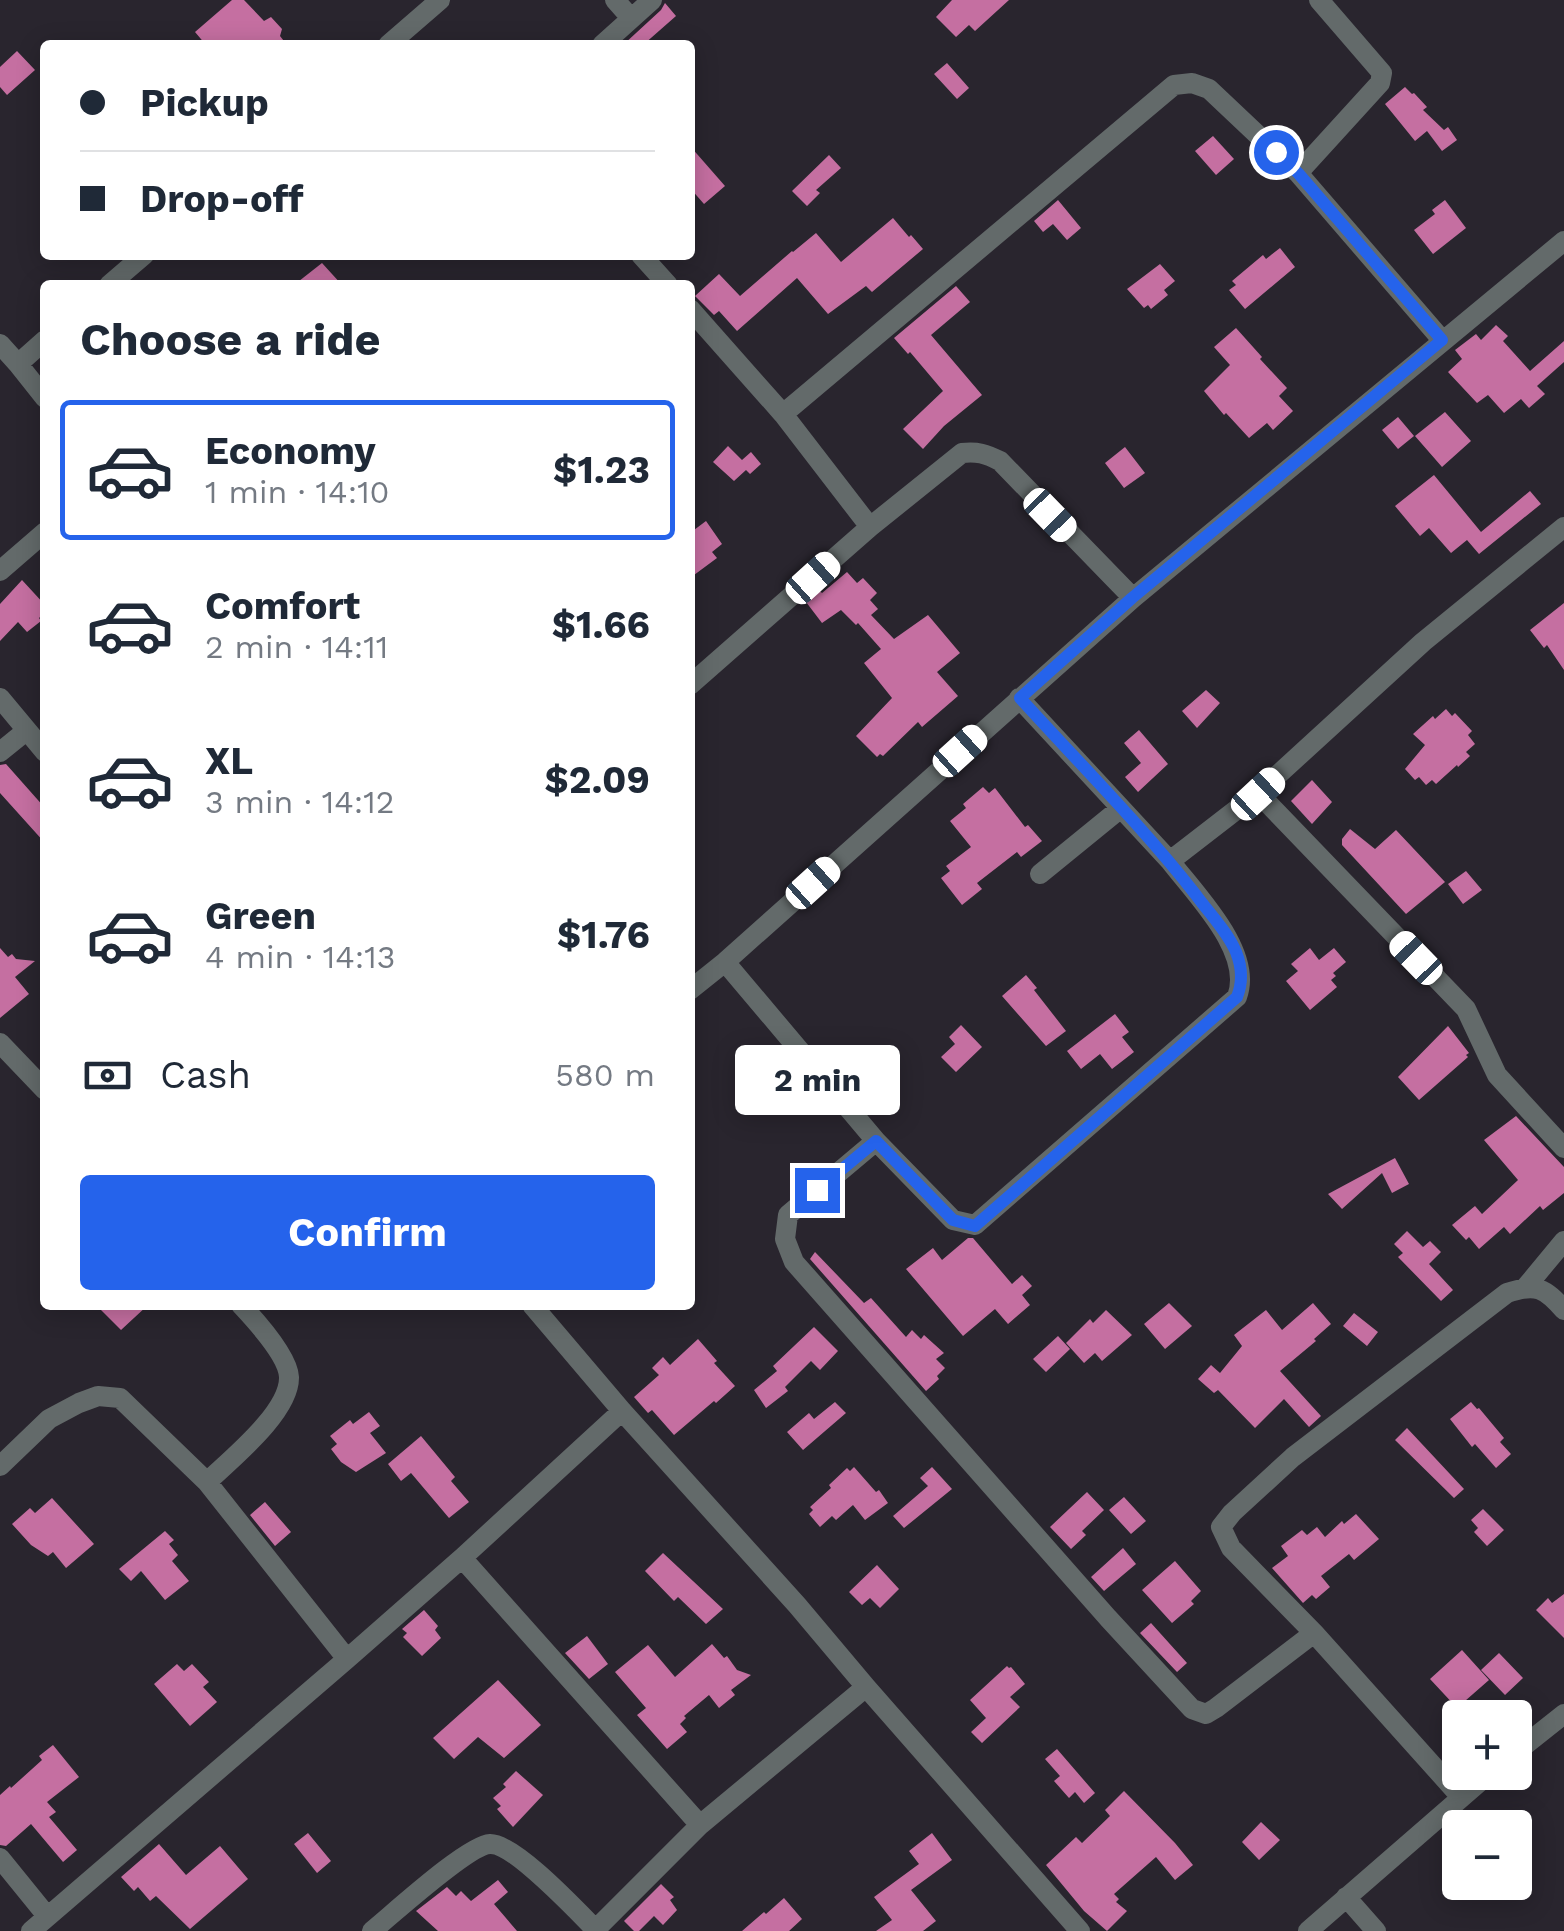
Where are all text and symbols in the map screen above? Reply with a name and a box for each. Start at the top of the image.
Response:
text: Pickup [140,81,269,125]
route start [1254,130,1299,175]
text: Drop-off [140,177,304,221]
text: Choose a ride [80,313,380,366]
icon: car [85,425,175,515]
text: Economy [205,429,376,473]
text: $1.23 [553,448,650,492]
text: 1 min · 14:10 [205,473,390,511]
car [1018,483,1082,547]
car [781,547,845,609]
icon: car [85,580,175,670]
text: Comfort [205,584,360,628]
text: $1.66 [552,603,650,647]
text: 2 min · 14:11 [205,628,388,666]
car [928,720,992,782]
icon: car [85,735,175,825]
text: XL [205,739,253,783]
text: $2.09 [544,758,650,802]
car [1226,763,1290,825]
text: 3 min · 14:12 [205,783,394,821]
car [781,852,845,914]
icon: car [85,890,175,980]
text: Green [205,894,316,938]
text: $1.76 [557,913,650,957]
car [1384,926,1448,990]
text: 4 min · 14:13 [205,938,395,976]
callout: 2 min [734,1045,900,1115]
icon: cash [80,1048,135,1103]
text: Cash [160,1053,251,1097]
text: 580 m [555,1056,655,1094]
text: 2 min [774,1061,861,1099]
route end [795,1168,840,1213]
button: Confirm [80,1175,655,1290]
map controls [1442,1700,1532,1900]
button: + [1442,1700,1532,1790]
button: − [1442,1810,1532,1900]

